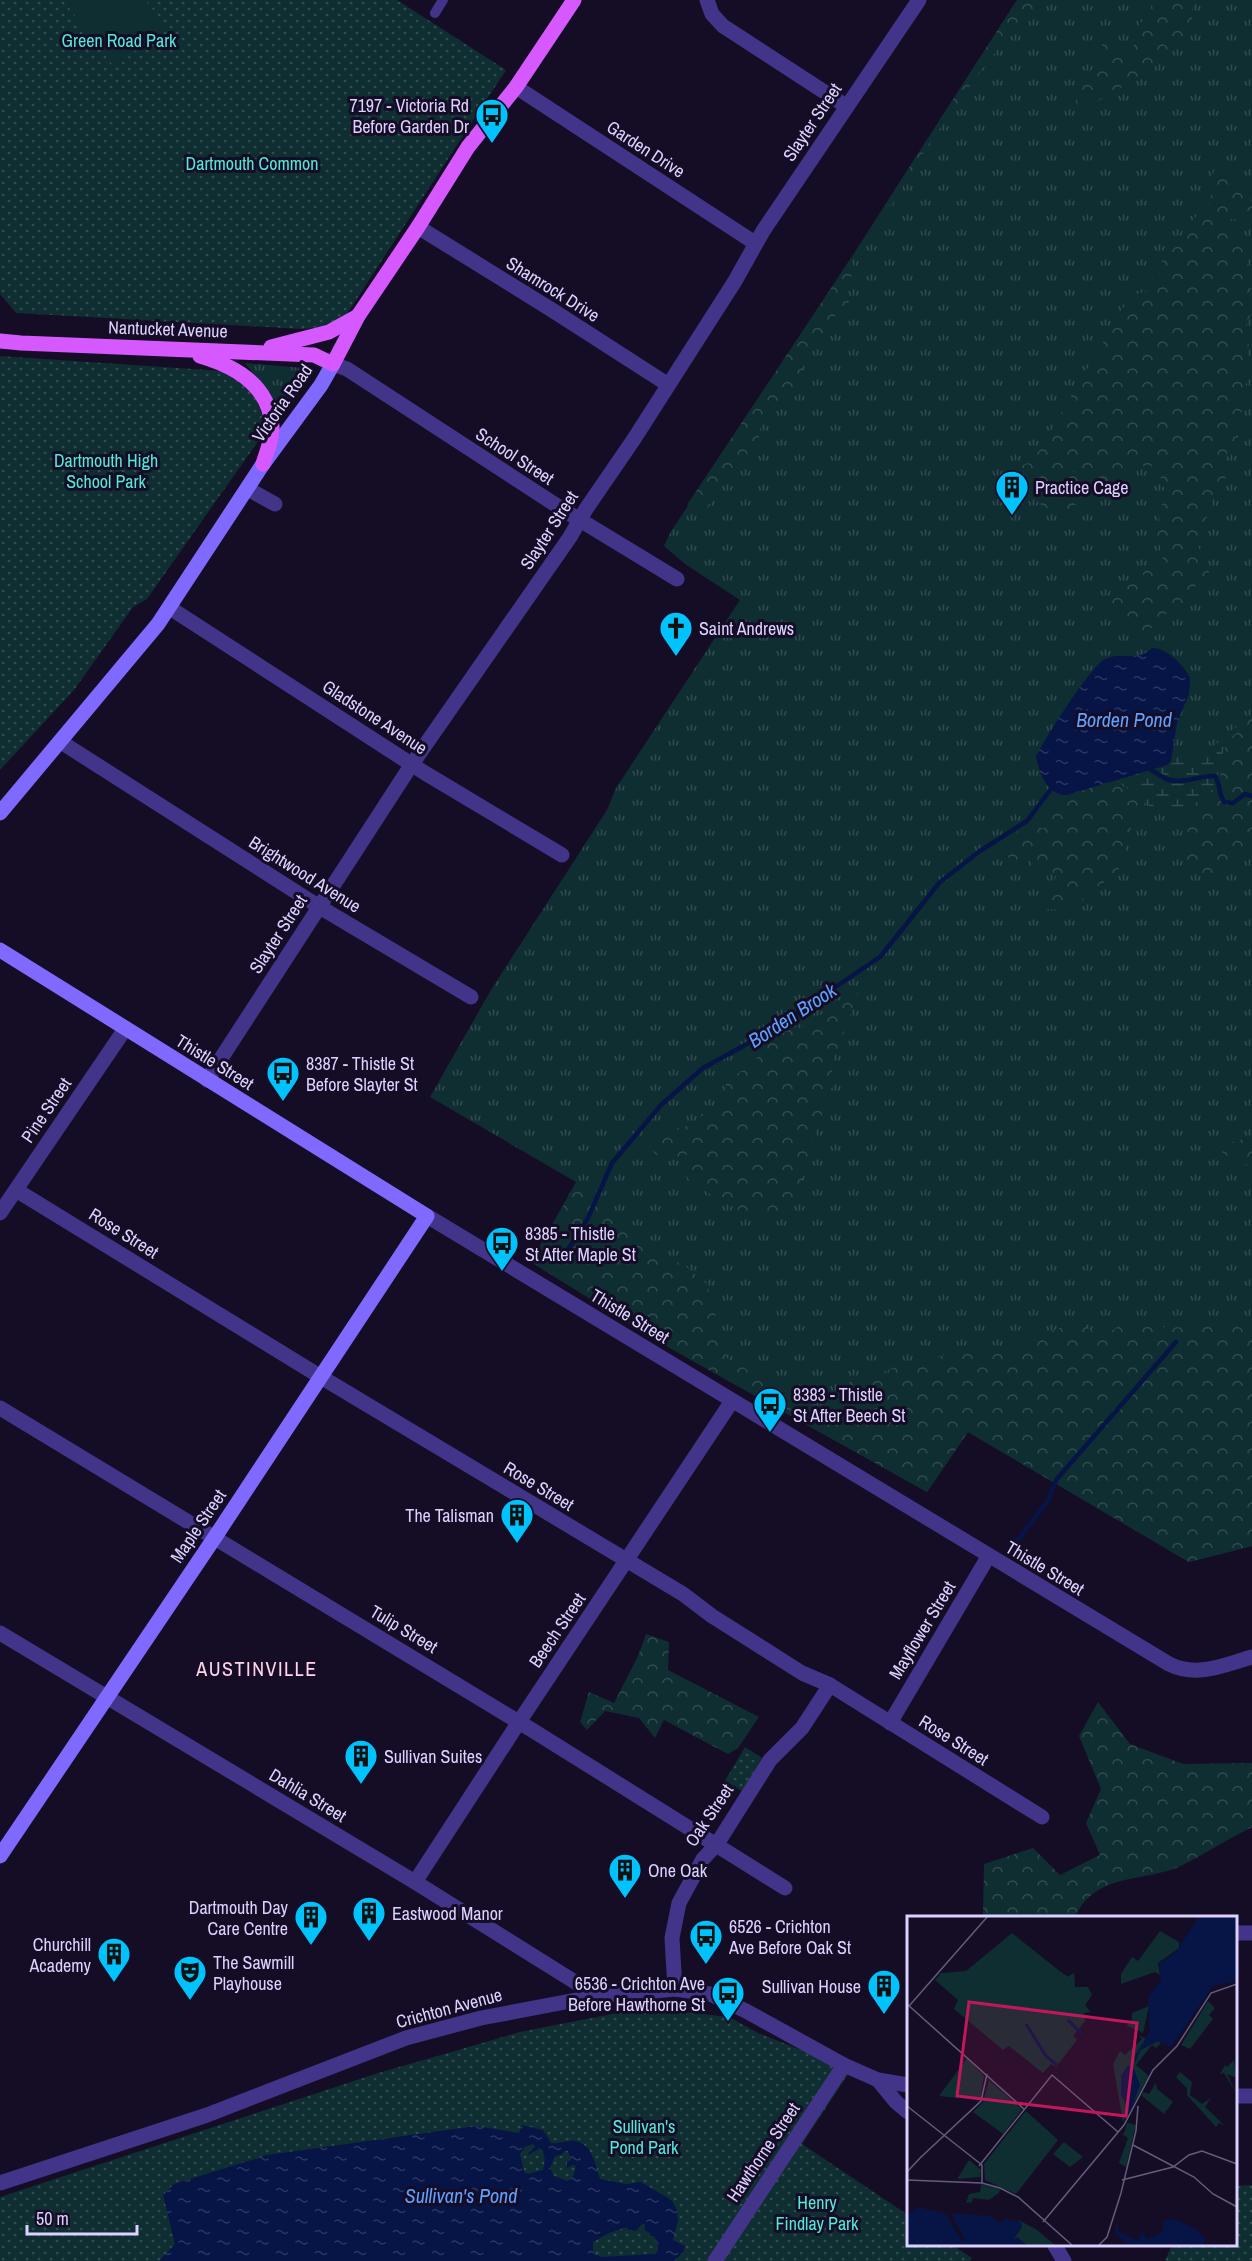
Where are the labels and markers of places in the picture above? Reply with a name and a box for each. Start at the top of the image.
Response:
place label: 7197 - Victoria Rd Before Garden Dr [349,93,469,139]
bus stop icon: 7197 - Victoria Rd Before Garden Dr [474,97,510,144]
building icon: Practice Cage [994,469,1030,516]
place label: Practice Cage [1035,475,1129,500]
church icon: Saint Andrews [658,610,694,657]
place label: Saint Andrews [699,616,794,641]
place label: 8387 - Thistle St Before Slayter St [306,1051,418,1097]
bus stop icon: 8387 - Thistle St Before Slayter St [265,1055,301,1102]
place label: 8385 - Thistle St After Maple St [525,1221,636,1267]
bus stop icon: 8385 - Thistle St After Maple St [484,1225,520,1272]
place label: 8383 - Thistle St After Beech St [793,1382,905,1428]
bus stop icon: 8383 - Thistle St After Beech St [752,1386,788,1433]
building icon: The Talisman [499,1497,535,1544]
place label: The Talisman [405,1503,494,1528]
building icon: Sullivan Suites [343,1738,379,1785]
place label: Sullivan Suites [384,1744,482,1769]
building icon: One Oak [607,1852,643,1899]
place label: One Oak [648,1858,708,1883]
place label: Dartmouth Day Care Centre [189,1895,289,1941]
building icon: Eastwood Manor [351,1895,387,1942]
building icon: Dartmouth Day Care Centre [293,1899,329,1946]
place label: Eastwood Manor [392,1901,503,1926]
place label: 6526 - Crichton Ave Before Oak St [728,1914,851,1960]
bus stop icon: 6526 - Crichton Ave Before Oak St [688,1918,724,1965]
place label: Churchill Academy [28,1932,92,1978]
building icon: Churchill Academy [96,1936,132,1983]
place label: The Sawmill Playhouse [213,1950,294,1996]
theatre icon: The Sawmill Playhouse [172,1954,208,2001]
building icon: Sullivan House [866,1968,902,2015]
place label: 6536 - Crichton Ave Before Hawthorne St [568,1971,705,2017]
place label: Sullivan House [762,1974,861,1999]
bus stop icon: 6536 - Crichton Ave Before Hawthorne St [710,1975,746,2022]

